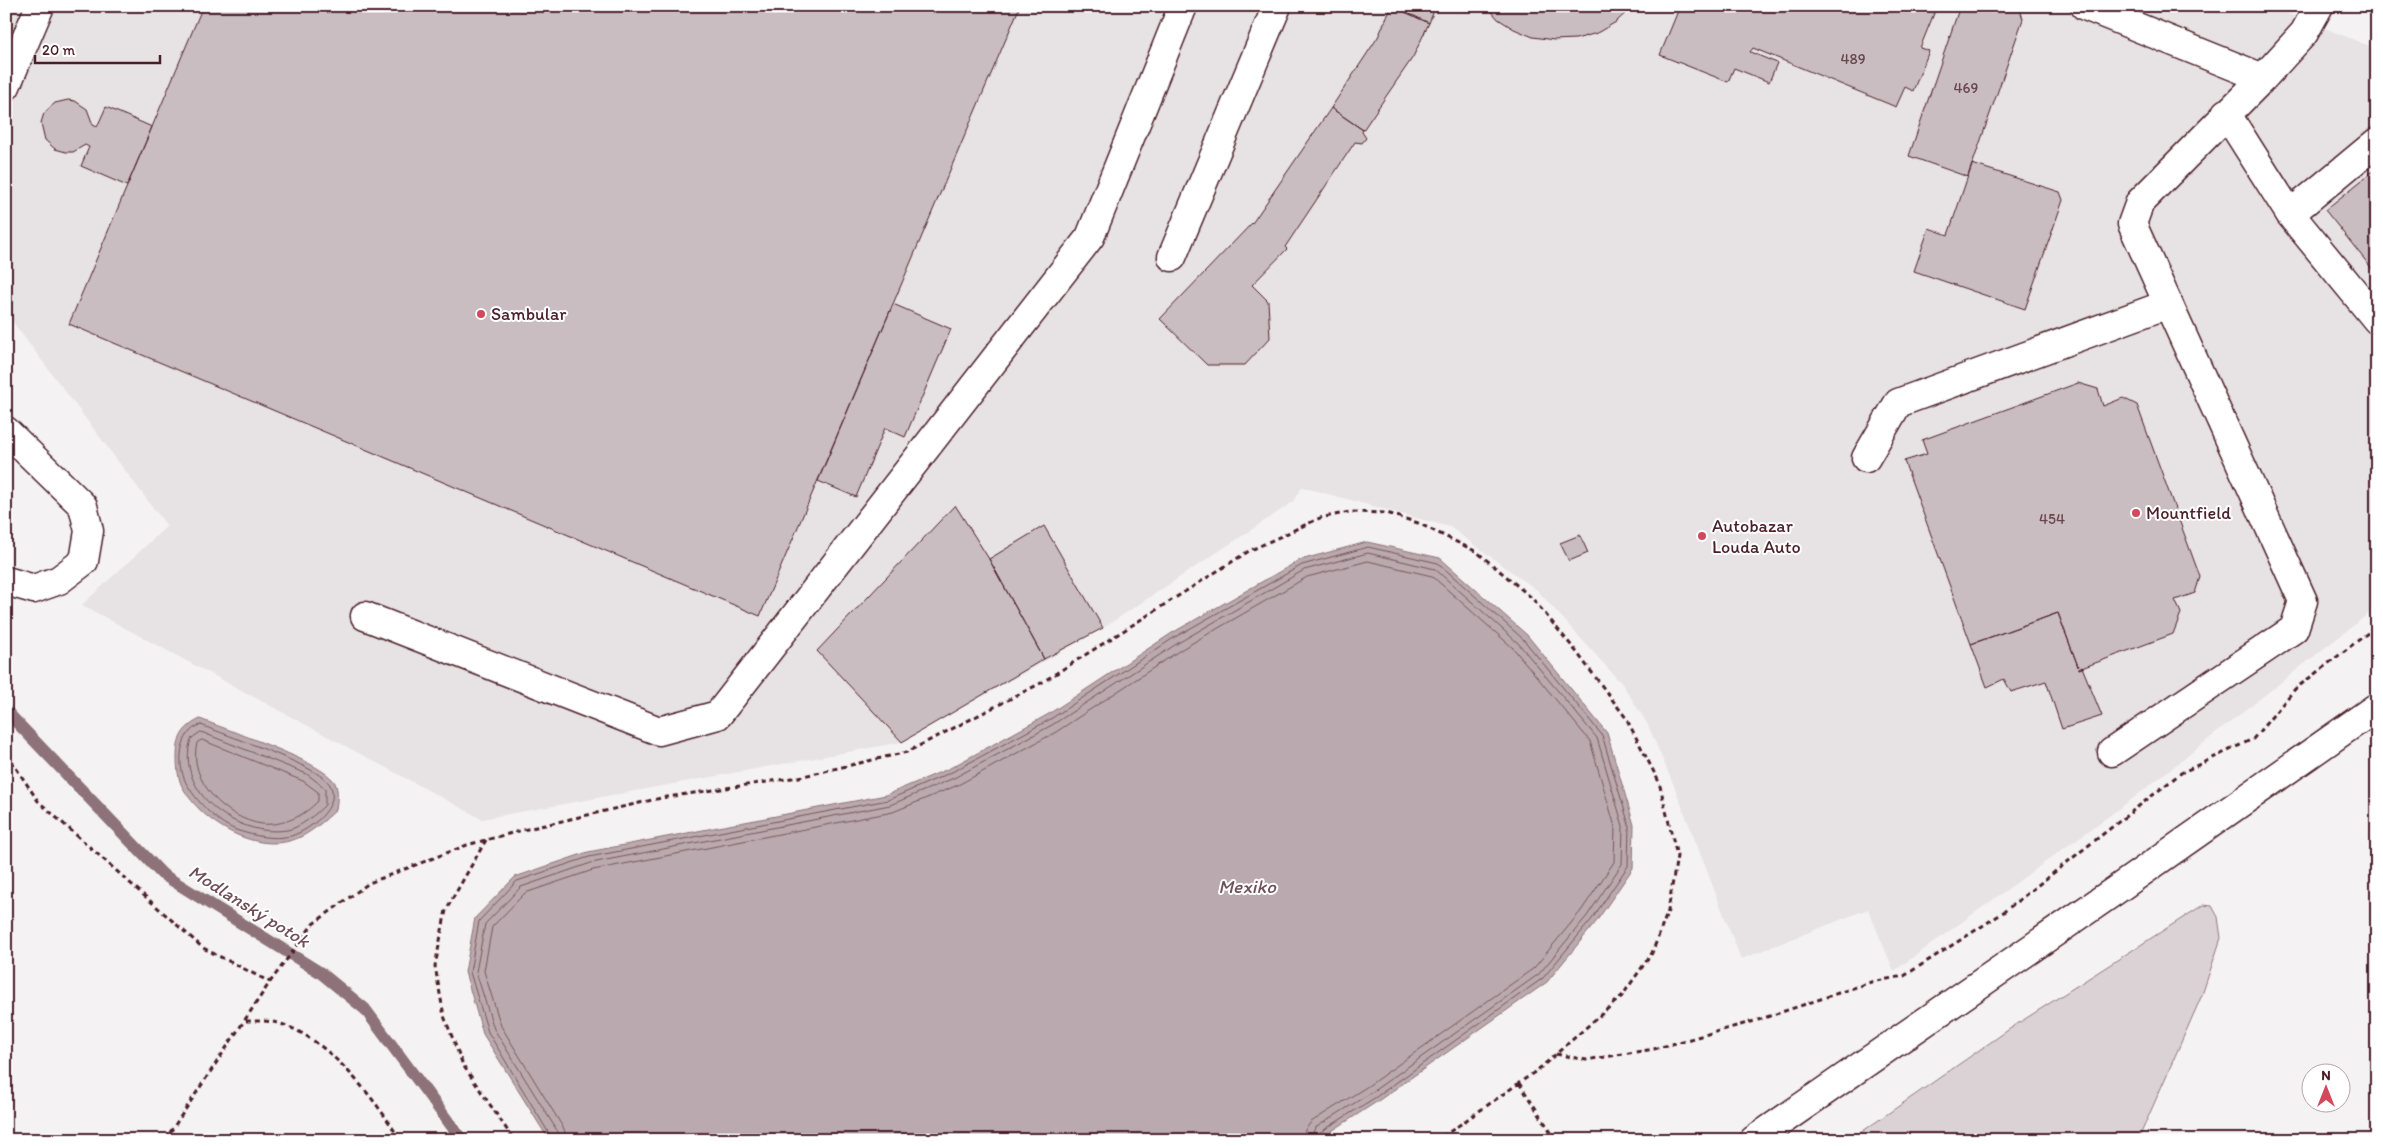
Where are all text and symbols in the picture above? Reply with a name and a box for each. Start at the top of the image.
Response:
scale bar [35,32,160,64]
text: 20 m [42,41,76,59]
house number: 489 [1840,50,1866,68]
house number: 469 [1954,79,1979,97]
place label: Sambular [491,303,567,325]
marker: Sambular [475,308,487,320]
place label: Mountfield [2146,502,2231,524]
marker: Mountfield [2130,507,2142,519]
house number: 454 [2039,510,2065,528]
place label: Autobazar Louda Auto [1712,515,1801,558]
marker: Autobazar Louda Auto [1696,530,1708,542]
water label: Modlanský potok [184,860,315,953]
water label: Mexiko [1218,875,1277,898]
north arrow [2300,1064,2350,1114]
text: N [2321,1067,2331,1084]

